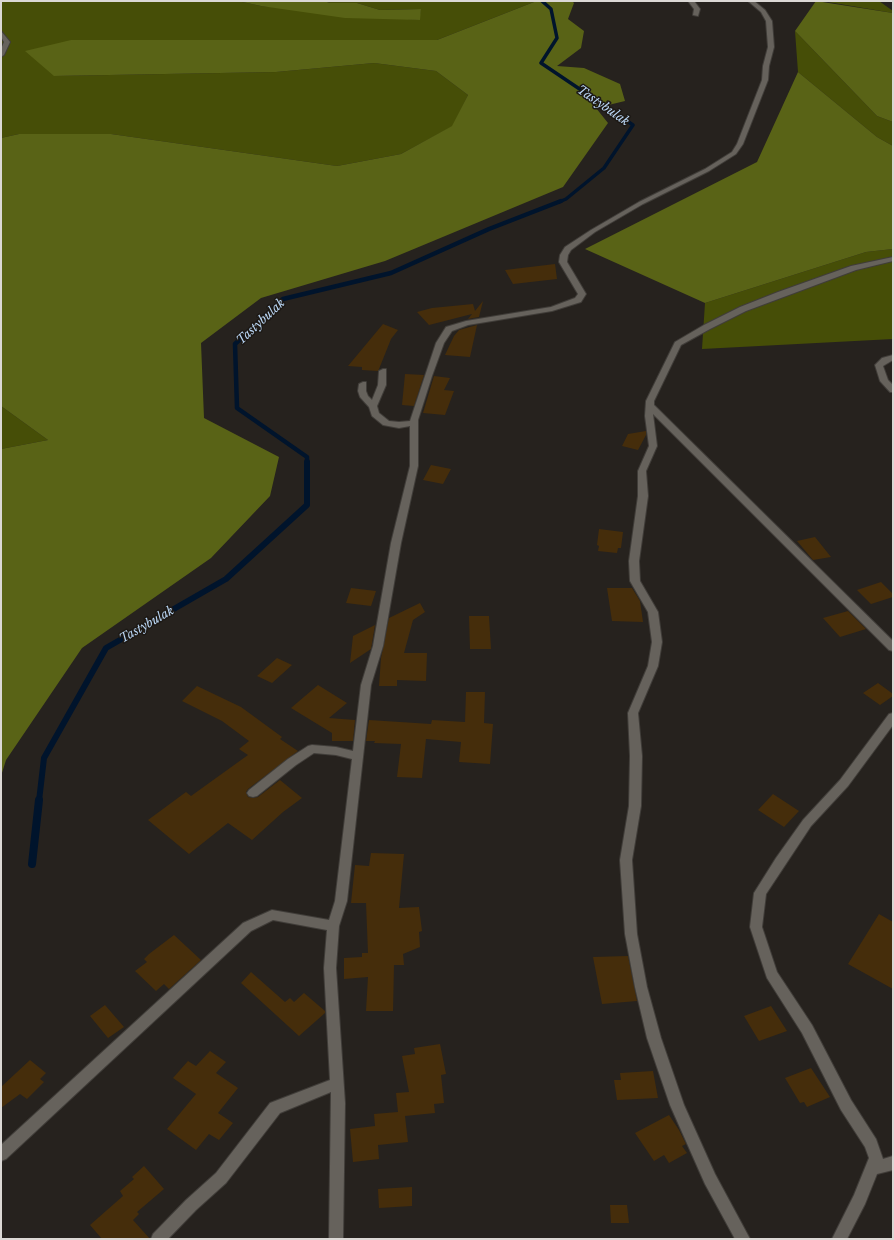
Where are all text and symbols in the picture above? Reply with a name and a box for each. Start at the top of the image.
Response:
water label: Tastybulak [574,83,632,129]
water label: Tastybulak [234,296,288,348]
water label: Tastybulak [117,604,177,646]

